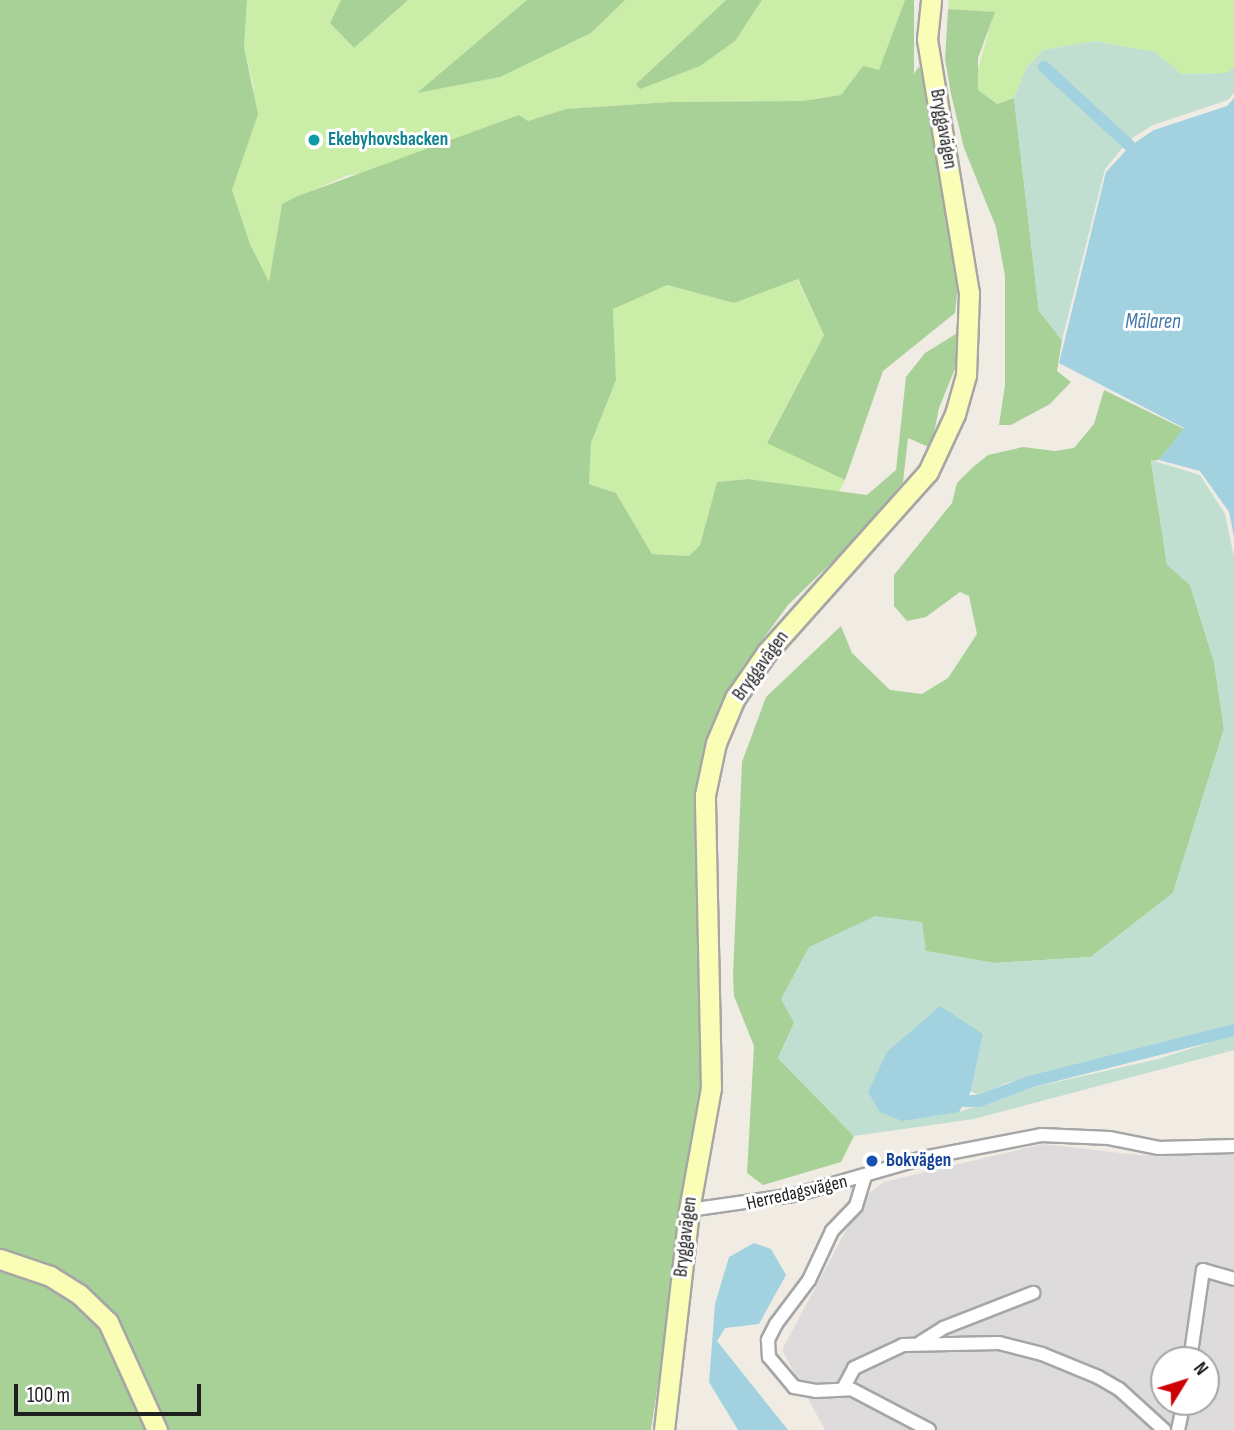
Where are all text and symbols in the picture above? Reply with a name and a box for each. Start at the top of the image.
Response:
street label: Bryggavägen [925,87,961,171]
place label: Ekebyhovsbacken [328,129,448,151]
marker: Ekebyhovsbacken [306,132,322,148]
water label: Mälaren [1125,309,1181,335]
street label: Bryggavägen [728,627,794,705]
place label: Bokvägen [886,1150,951,1172]
marker: Bokvägen [864,1153,880,1169]
street label: Herredagsvägen [744,1170,850,1216]
street label: Bryggavägen [670,1196,702,1278]
north arrow [1150,1346,1220,1416]
text: N [1188,1358,1213,1380]
scale bar [18,1370,205,1414]
text: 100 m [27,1383,70,1408]

